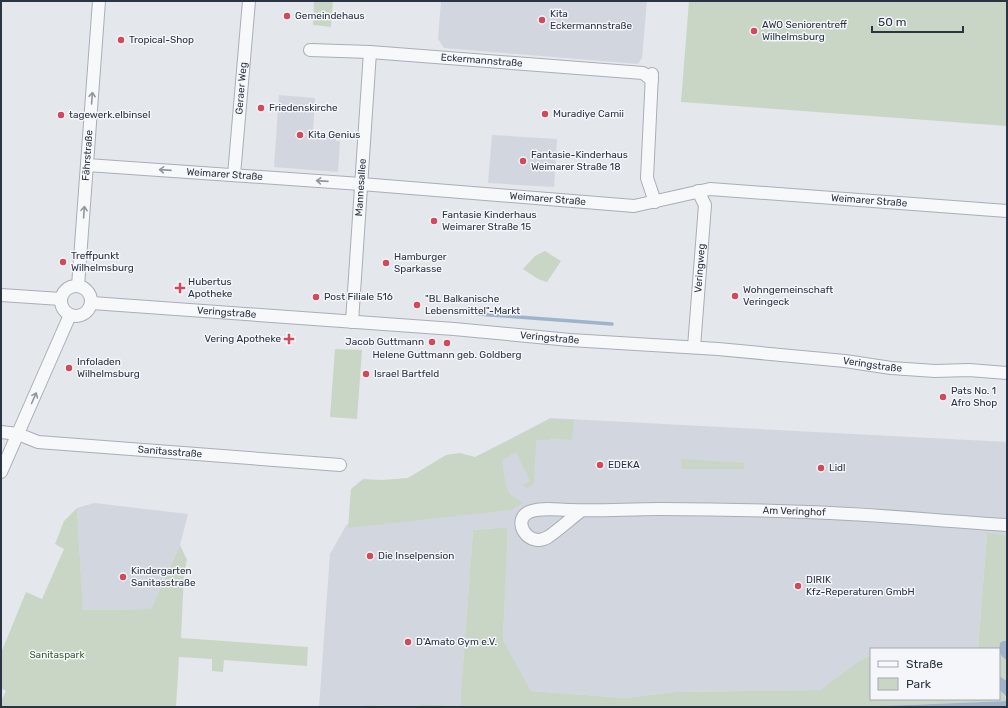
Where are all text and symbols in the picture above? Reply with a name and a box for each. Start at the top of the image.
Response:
place label: Kita Eckermannstraße [550,8,632,32]
scale bar [872,8,963,34]
place label: Gemeindehaus [295,10,365,22]
marker: Gemeindehaus [282,11,292,21]
marker: Kita Eckermannstraße [537,15,547,25]
text: 50 m [878,15,906,29]
place label: AWO Seniorentreff Wilhelmsburg [762,19,847,43]
marker: AWO Seniorentreff Wilhelmsburg [749,26,759,36]
place label: Tropical-Shop [129,34,194,46]
marker: Tropical-Shop [116,35,126,45]
street label: Eckermannstraße [440,51,523,70]
street label: Geraer Weg [233,62,250,115]
one-way arrow [89,92,96,105]
place label: Friedenskirche [269,102,338,114]
marker: Friedenskirche [256,103,266,113]
place label: Muradiye Camii [553,108,624,120]
place label: tagewerk.elbinsel [69,109,150,121]
marker: Muradiye Camii [540,109,550,119]
marker: tagewerk.elbinsel [56,110,66,120]
street label: Fährstraße [80,129,96,181]
place label: Kita Genius [308,129,360,141]
marker: Kita Genius [295,130,305,140]
place label: Fantasie-Kinderhaus Weimarer Straße 18 [531,149,628,173]
marker: Fantasie-Kinderhaus Weimarer Straße 18 [518,156,528,166]
street label: Mannesallee [353,158,369,217]
street label: Weimarer Straße [186,166,264,183]
one-way arrow [159,167,172,174]
one-way arrow [316,178,329,185]
street label: Weimarer Straße [509,190,587,208]
street label: Weimarer Straße [831,192,908,210]
one-way arrow [80,206,87,219]
place label: Fantasie Kinderhaus Weimarer Straße 15 [442,209,537,233]
marker: Fantasie Kinderhaus Weimarer Straße 15 [429,216,439,226]
street label: Veringweg [692,243,708,293]
place label: Treffpunkt Wilhelmsburg [71,250,134,274]
place label: Hamburger Sparkasse [394,251,447,275]
marker: Treffpunkt Wilhelmsburg [58,257,68,267]
marker: Hamburger Sparkasse [381,258,391,268]
place label: Hubertus Apotheke [188,276,233,300]
marker: Hubertus Apotheke [175,283,185,293]
place label: Wohngemeinschaft Veringeck [743,284,833,308]
place label: Post Filiale 516 [324,291,393,303]
marker: Wohngemeinschaft Veringeck [730,291,740,301]
marker: Post Filiale 516 [311,292,321,302]
place label: "BL Balkanische Lebensmittel"-Markt [425,293,520,317]
marker: "BL Balkanische Lebensmittel"-Markt [412,300,422,310]
street label: Veringstraße [196,305,257,321]
street label: Veringstraße [519,329,580,347]
place label: Vering Apotheke [204,333,281,345]
marker: Vering Apotheke [284,334,294,344]
place label: Jacob Guttmann [345,336,424,348]
marker: Jacob Guttmann [427,337,437,347]
marker: Helene Guttmann geb. Goldberg [442,338,452,348]
place label: Helene Guttmann geb. Goldberg [372,349,522,361]
street label: Veringstraße [842,355,903,375]
place label: Infoladen Wilhelmsburg [77,356,140,380]
marker: Infoladen Wilhelmsburg [64,363,74,373]
place label: Israel Bartfeld [374,368,439,380]
marker: Israel Bartfeld [361,369,371,379]
place label: Pats No. 1 Afro Shop [951,385,997,409]
one-way arrow [30,392,38,404]
marker: Pats No. 1 Afro Shop [938,392,948,402]
street label: Sanitasstraße [137,444,203,461]
place label: EDEKA [608,459,640,471]
marker: EDEKA [595,460,605,470]
place label: Lidl [829,462,845,474]
marker: Lidl [816,463,826,473]
street label: Am Veringhof [762,504,826,519]
place label: Die Inselpension [378,550,454,562]
marker: Die Inselpension [365,551,375,561]
place label: Kindergarten Sanitasstraße [131,565,196,589]
marker: Kindergarten Sanitasstraße [118,572,128,582]
place label: DIRIK Kfz-Reperaturen GmbH [806,574,915,598]
marker: DIRIK Kfz-Reperaturen GmbH [793,581,803,591]
place label: D'Amato Gym e.V. [416,636,497,648]
marker: D'Amato Gym e.V. [403,637,413,647]
legend [870,648,1000,700]
park label: Sanitaspark [29,649,85,661]
text: Straße [906,657,943,671]
text: Park [906,677,932,691]

